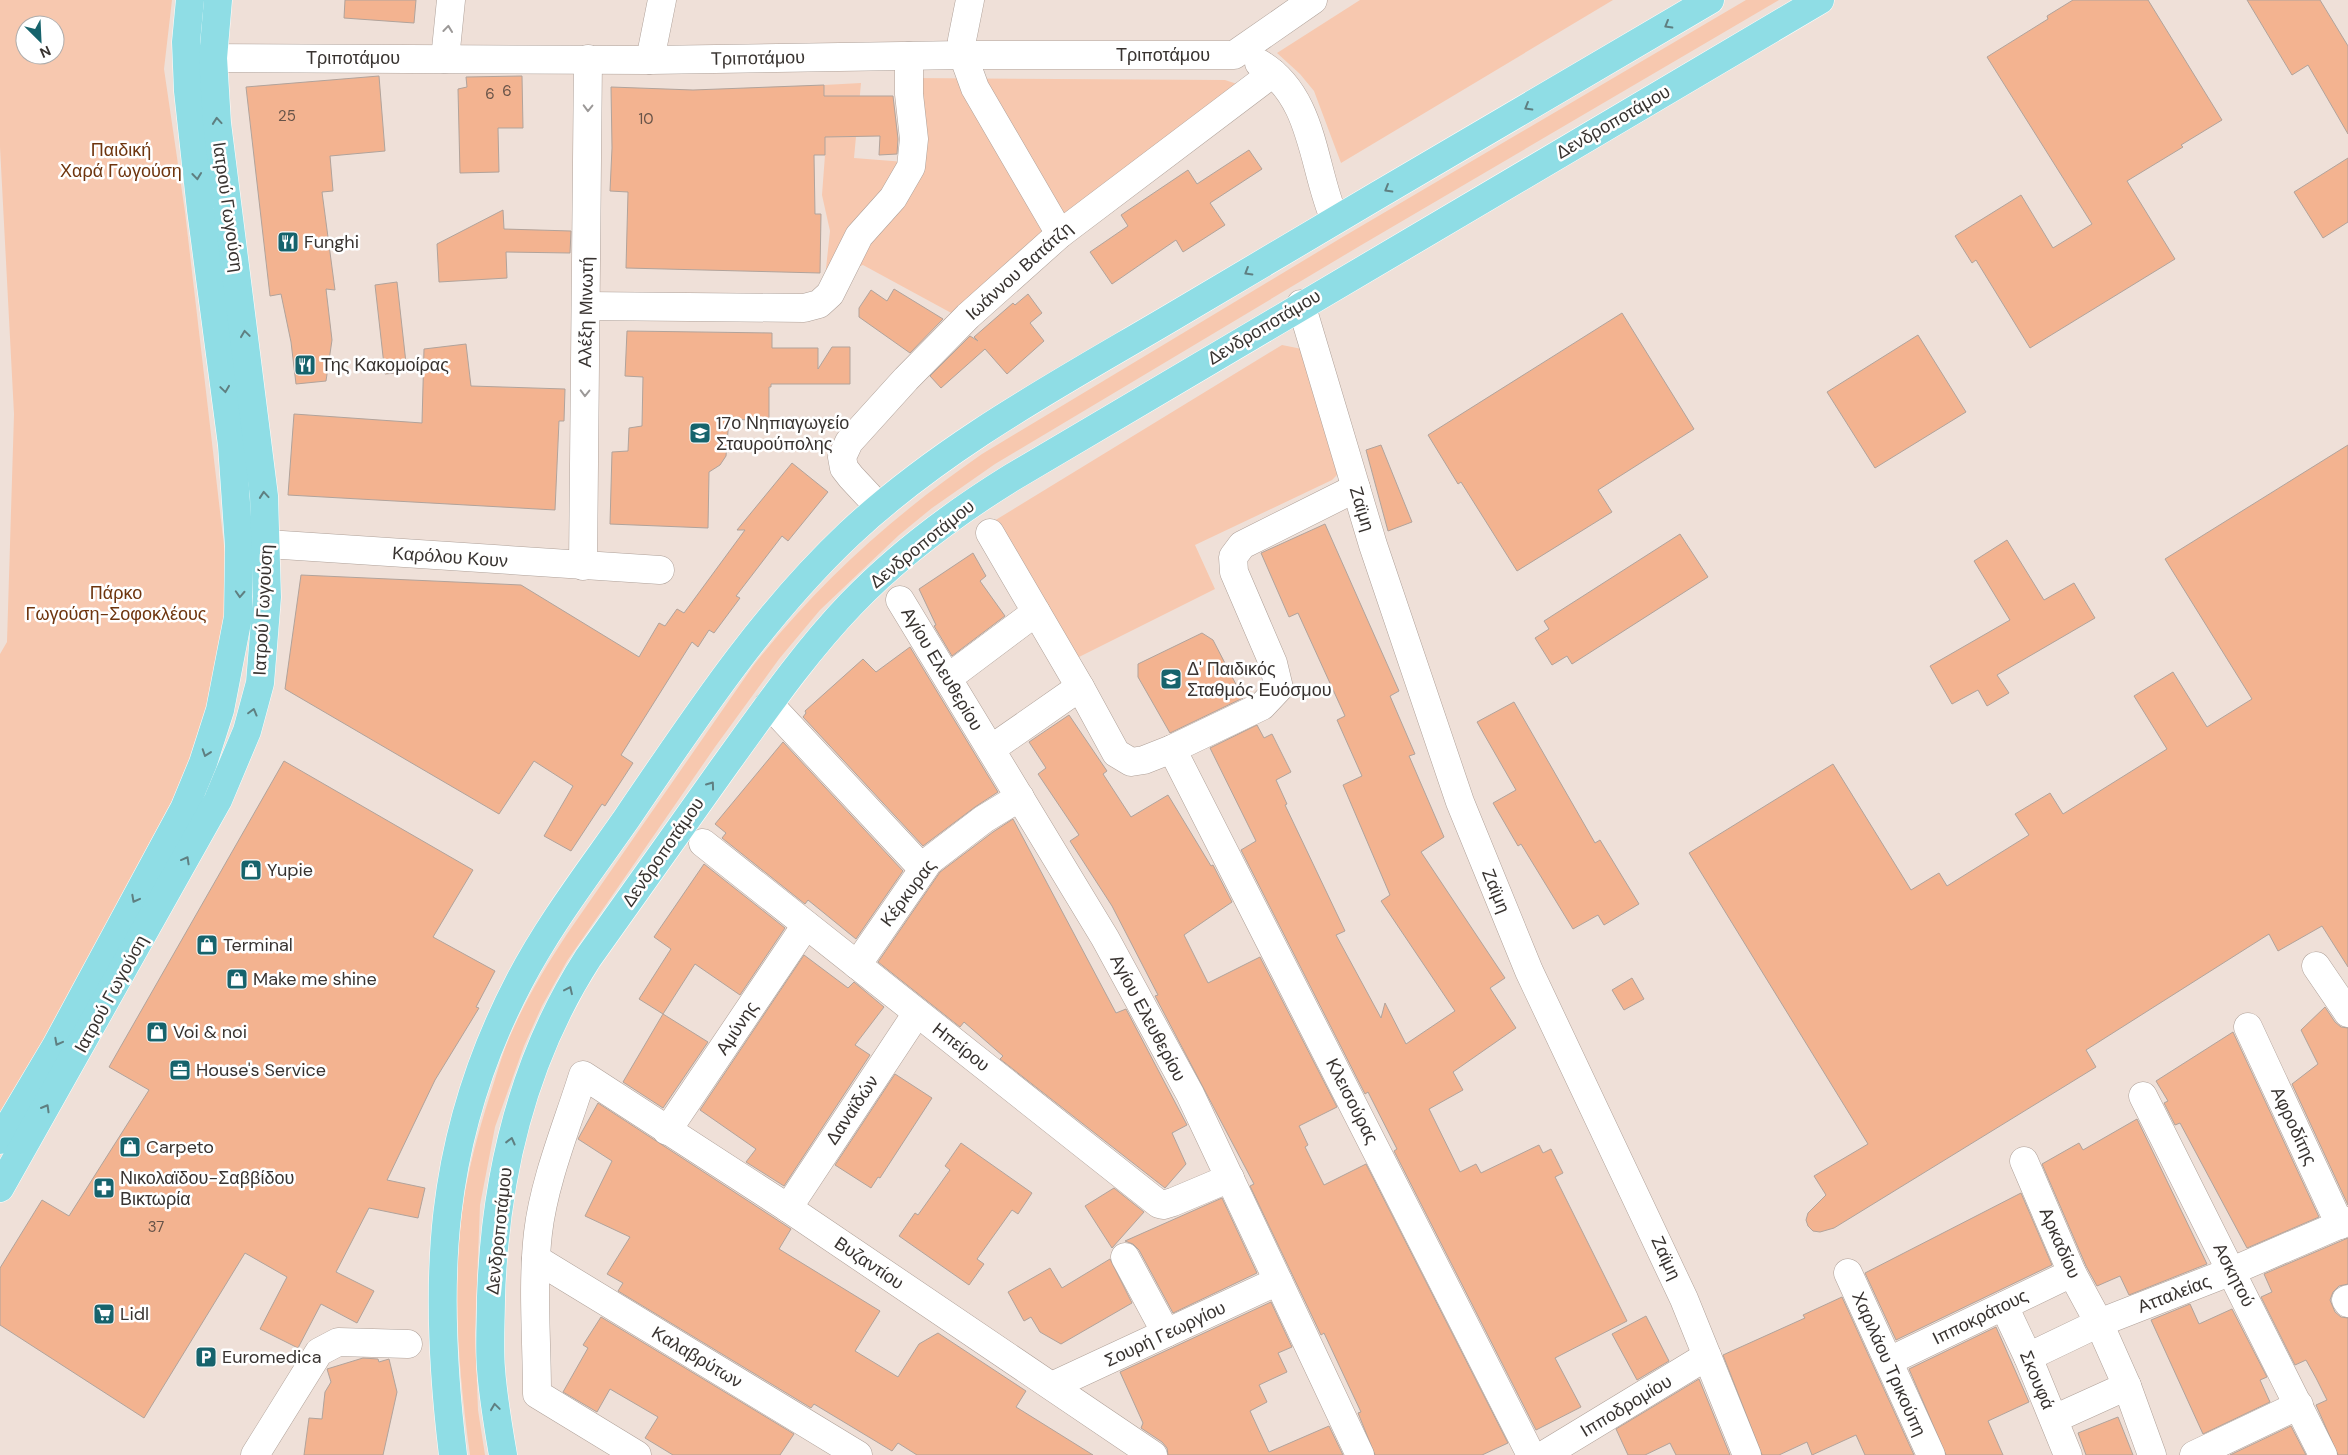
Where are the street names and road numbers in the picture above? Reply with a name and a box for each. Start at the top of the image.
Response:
street label: Τριποτάμου [1116,43,1210,67]
street label: Τριποτάμου [711,45,805,71]
street label: Τριποτάμου [306,46,400,70]
street label: Δενδροποτάμου [1551,80,1675,164]
street label: Ιατρού Γωγούση [207,140,249,274]
street label: Ιωάννου Βατάτζη [960,216,1078,326]
street label: Αλέξη Μινωτή [573,256,599,368]
street label: Δενδροποτάμου [1203,284,1325,370]
street label: Ζαϊμη [1344,484,1380,534]
street label: Δενδροποτάμου [865,494,979,594]
street label: Καρόλου Κουν [391,541,509,573]
street label: Ιατρού Γωγούση [248,544,278,676]
street label: Αγίου Ελευθερίου [896,603,988,735]
street label: Δενδροποτάμου [616,793,710,911]
street label: Κέρκυρας [875,854,941,932]
street label: Ζαϊμη [1476,865,1516,917]
street label: Ιατρού Γωγούση [69,931,153,1057]
street label: Αγίου Ελευθερίου [1104,950,1192,1086]
street label: Αμύνης [710,996,764,1060]
street label: Ηπείρου [927,1017,995,1077]
street label: Κλεισούρας [1320,1054,1384,1148]
street label: Δαναϊδών [820,1071,884,1149]
street label: Αφροδίτης [2265,1083,2323,1169]
street label: Δενδροποτάμου [480,1166,518,1296]
street label: Αρκαδίου [2034,1204,2086,1282]
street label: Βυζαντίου [830,1231,908,1295]
street label: Ζαϊμη [1645,1232,1687,1284]
street label: Ασκητού [2208,1239,2260,1311]
street label: Ατταλείας [2134,1269,2214,1319]
street label: Ιπποκράτους [1928,1283,2032,1350]
street label: Χαριλάου Τρικούπη [1846,1288,1932,1440]
street label: Σουρή Γεωργίου [1101,1295,1229,1373]
street label: Καλαβρύτων [647,1321,747,1393]
street label: Σκουφά [2014,1347,2060,1413]
street label: Ιπποδρομίου [1576,1369,1676,1443]

